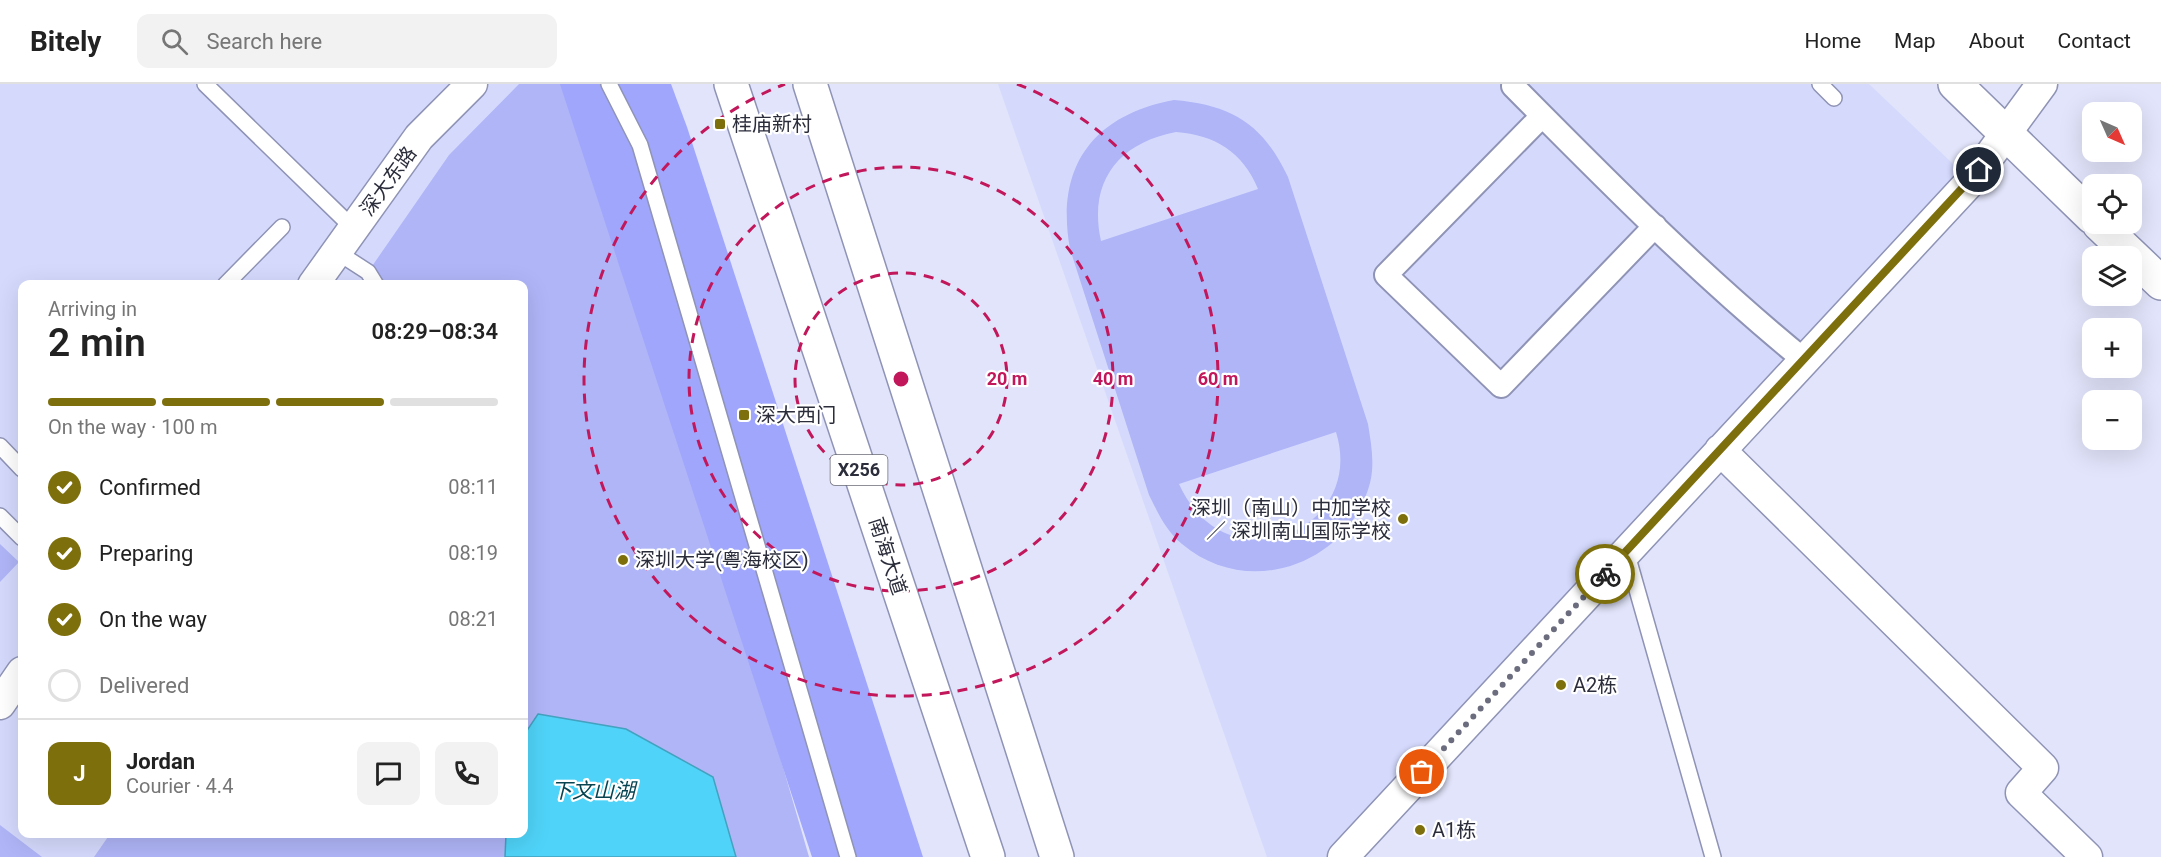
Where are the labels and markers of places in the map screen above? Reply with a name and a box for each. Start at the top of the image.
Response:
place label: 桂庙新村 [732,112,812,136]
marker: 桂庙新村 [713,117,727,131]
pin [1953,144,2004,195]
centre of rings [891,369,911,389]
place label: 深大西门 [756,403,836,427]
marker: 深大西门 [737,408,751,422]
place label: 深圳（南山）中加学校 ／ 深圳南山国际学校 [1191,496,1391,543]
marker: 深圳（南山）中加学校 ／ 深圳南山国际学校 [1396,512,1410,526]
place label: 深圳大学(粤海校区) [635,548,809,572]
marker: 深圳大学(粤海校区) [616,553,630,567]
place label: A2栋 [1573,673,1617,697]
marker: A2栋 [1554,678,1568,692]
pin [1396,746,1447,797]
place label: A1栋 [1432,818,1476,842]
marker: A1栋 [1413,823,1427,837]

